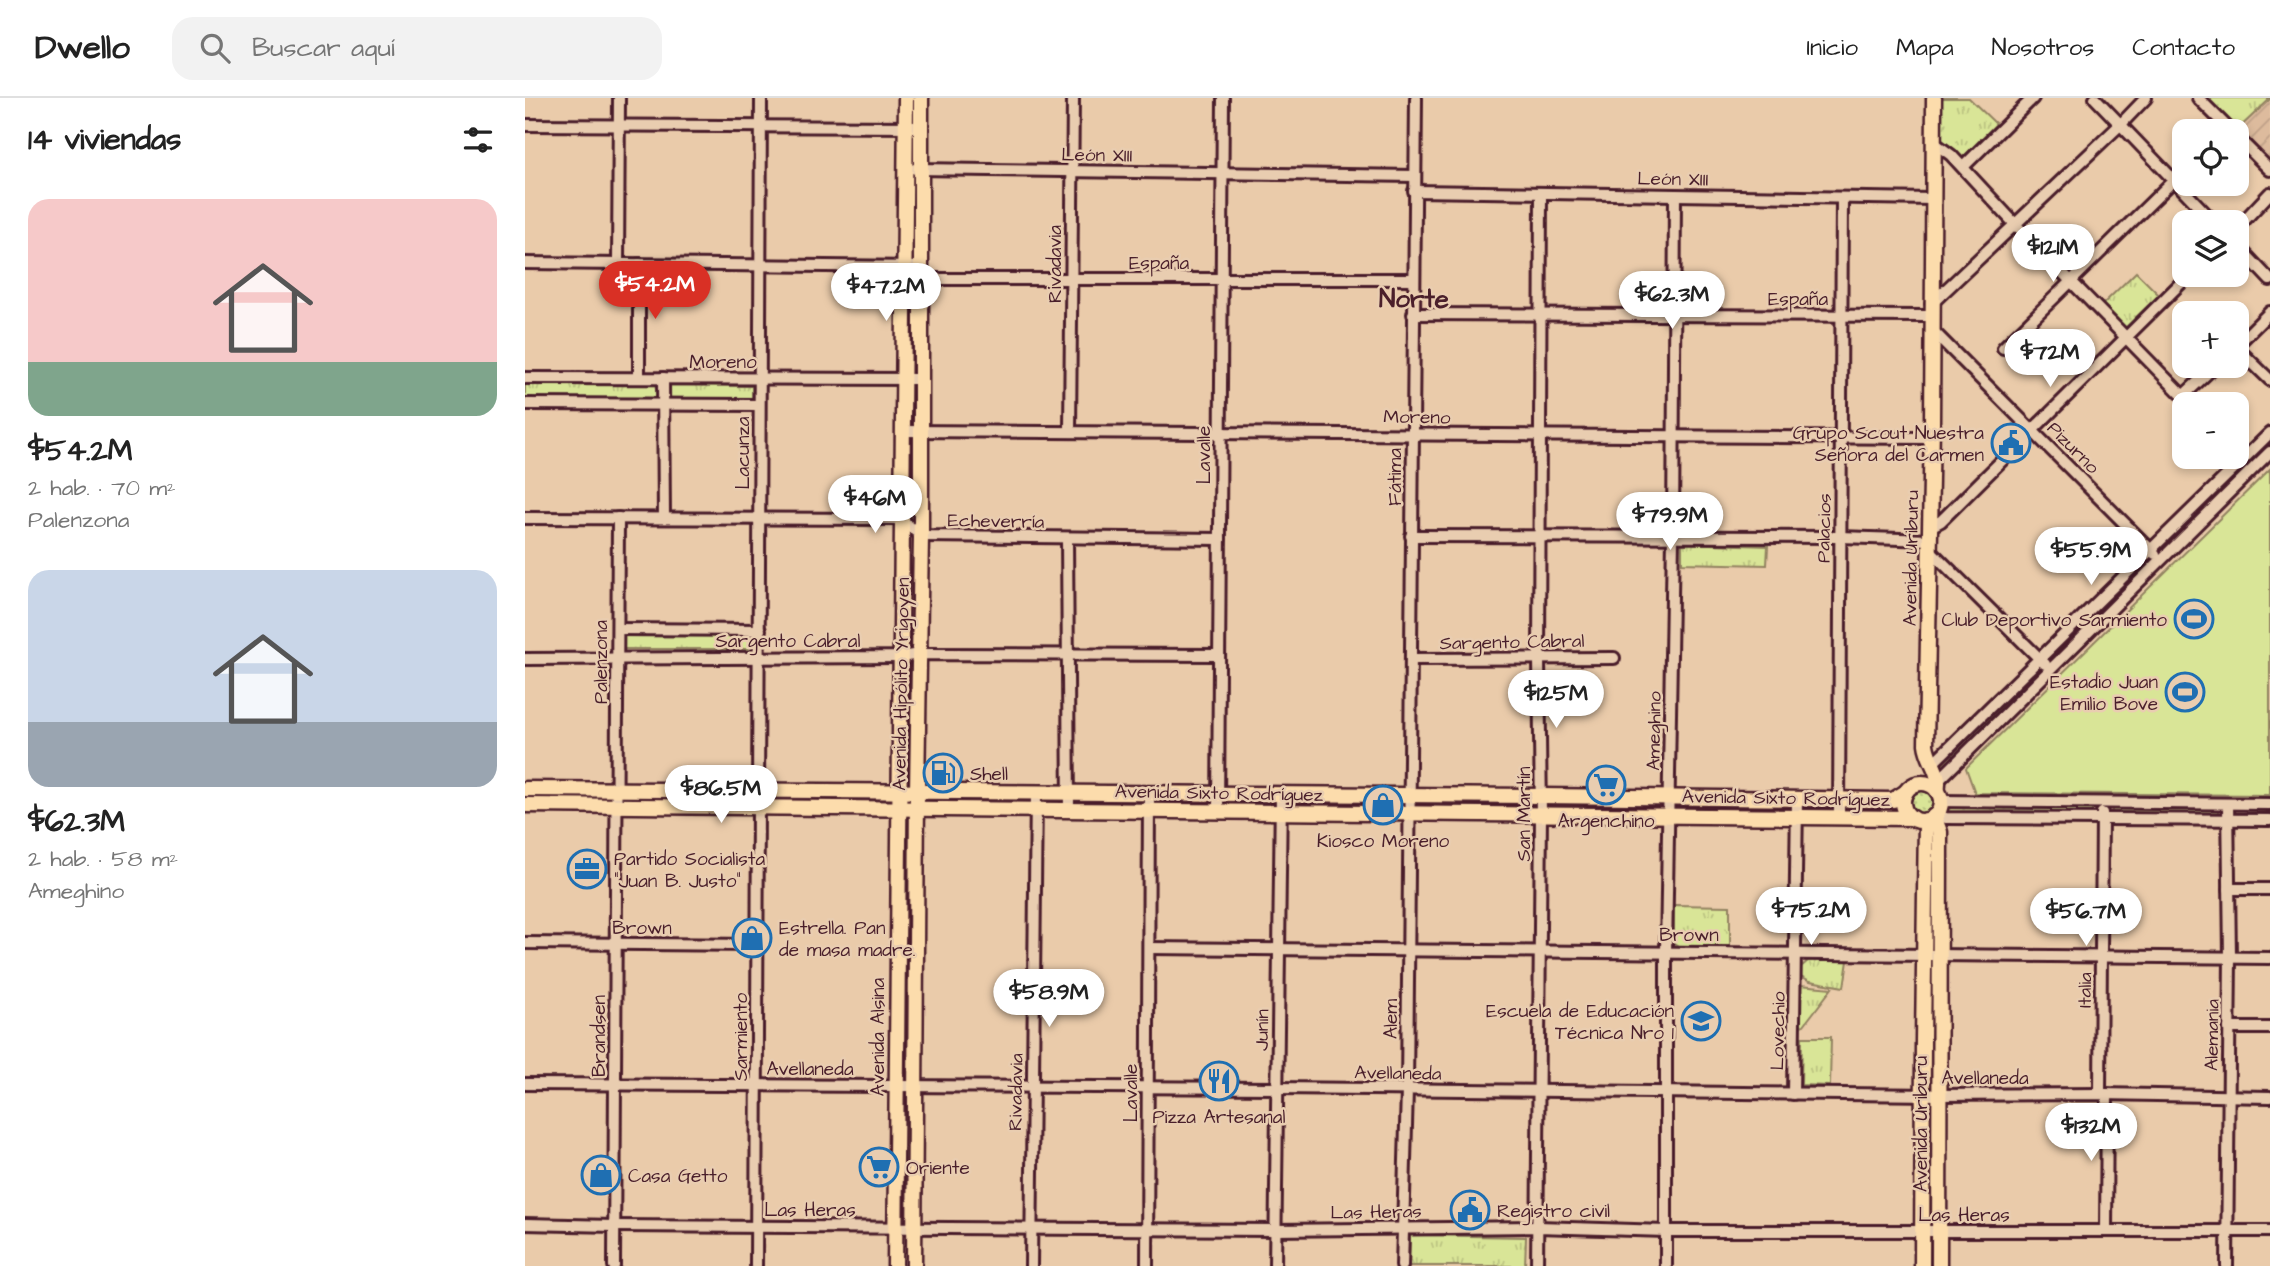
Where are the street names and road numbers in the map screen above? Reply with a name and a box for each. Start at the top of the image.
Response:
street label: León XIII [1061,141,1133,170]
street label: León XIII [1637,165,1709,194]
street label: Rivadavia [1042,225,1069,303]
street label: España [1129,250,1189,277]
street label: España [1768,286,1828,313]
street label: Moreno [689,349,757,376]
street label: Moreno [1383,403,1451,432]
street label: Lacunza [730,416,757,490]
street label: Pizurno [2041,416,2106,481]
street label: Lavalle [1191,426,1218,484]
street label: Fátima [1382,448,1409,506]
street label: Avenida Uriburu [1897,489,1926,626]
street label: Palacios [1810,493,1839,563]
street label: Echeverría [947,507,1045,536]
street label: Avenida Hipólito Yrigoyen [886,577,918,791]
street label: Palenzona [588,620,615,704]
street label: Sargento Cabral [716,628,860,656]
street label: Sargento Cabral [1439,628,1585,658]
street label: Ameghino [1640,691,1670,771]
street label: San Martín [1511,767,1538,861]
street label: Avenida Sixto Rodríguez [1115,778,1324,810]
street label: Avenida Sixto Rodríguez [1682,783,1891,815]
street label: Brown [612,915,672,942]
street label: Brown [1659,922,1719,949]
street label: Italia [2072,972,2099,1008]
street label: Avenida Alsina [865,977,892,1096]
street label: Lovechio [1764,991,1793,1071]
street label: Sarmiento [728,993,755,1081]
street label: Brandsen [586,995,613,1077]
street label: Alemania [2198,998,2227,1071]
street label: Alem [1378,999,1405,1039]
street label: Junín [1249,1009,1276,1051]
street label: Rivadavia [1002,1053,1031,1131]
street label: Avellaneda [766,1056,854,1083]
street label: Avenida Uriburu [1908,1056,1935,1192]
street label: Avellaneda [1354,1059,1442,1088]
street label: Lavalle [1118,1064,1145,1122]
street label: Avellaneda [1941,1065,2029,1092]
street label: Las Heras [764,1197,856,1224]
street label: Las Heras [1330,1198,1422,1227]
street label: Las Heras [1918,1202,2010,1229]

